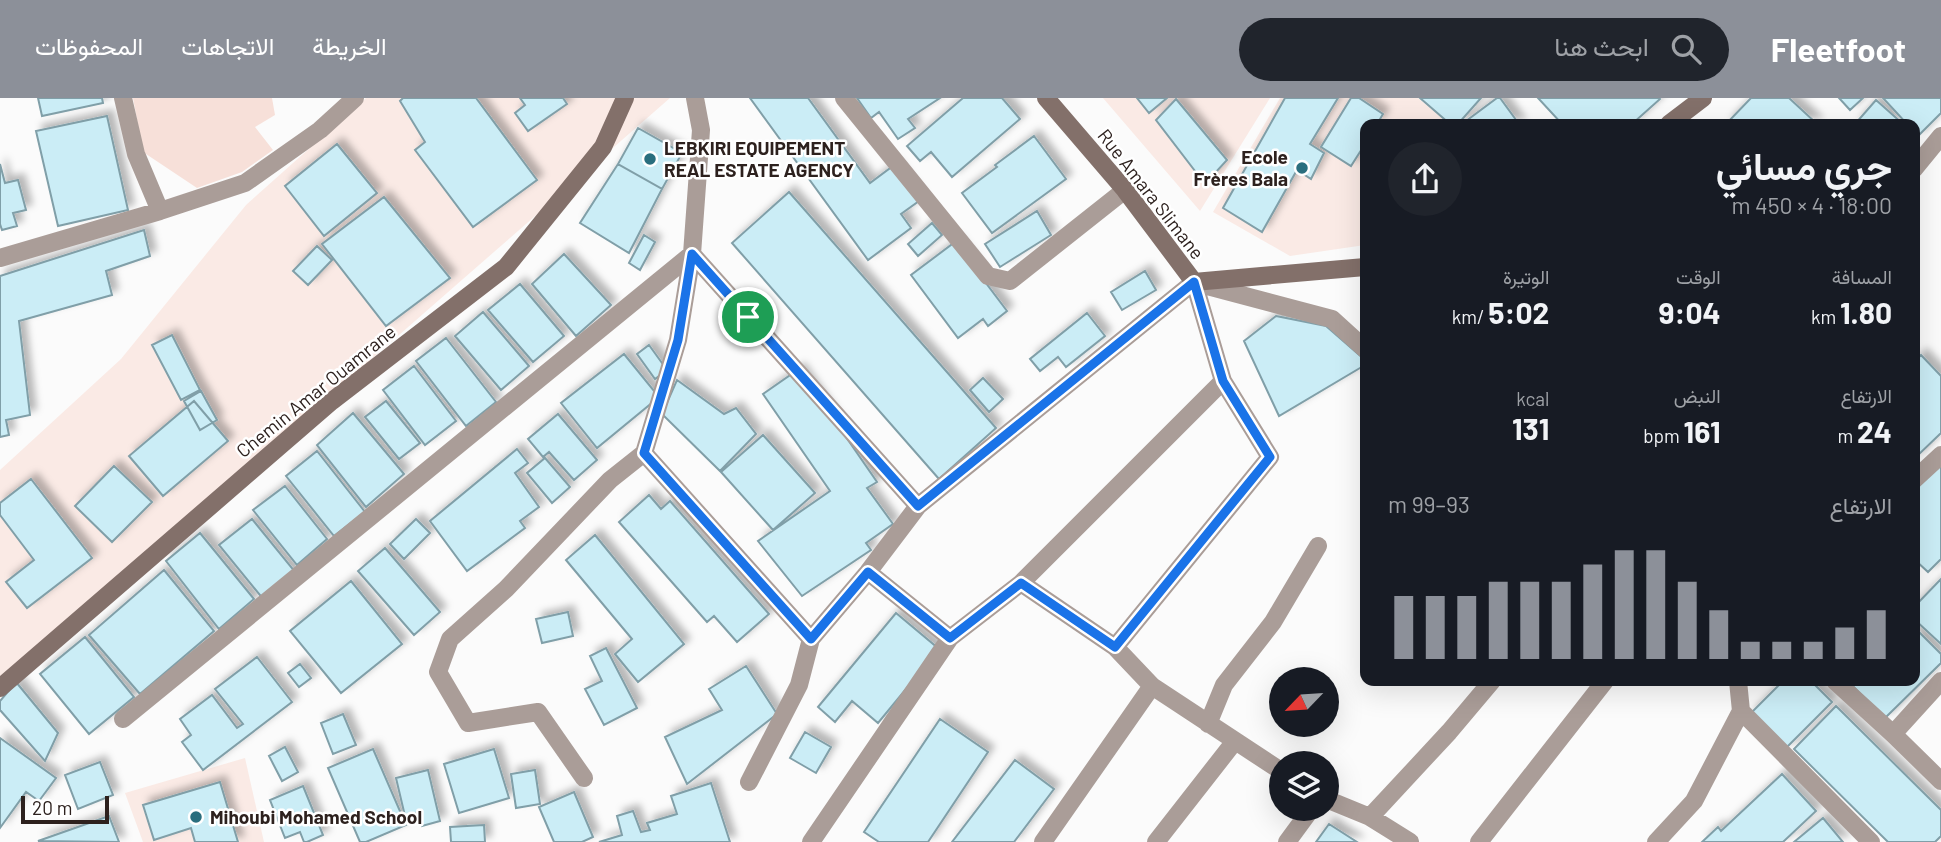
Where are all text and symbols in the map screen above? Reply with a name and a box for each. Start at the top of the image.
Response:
search box [1239,18,1729,81]
text: Fleetfoot [1771,29,1906,69]
text: ابحث هنا [1554,30,1649,61]
icon: search [1667,30,1705,68]
text: المحفوظات [35,31,143,60]
text: الاتجاهات [181,31,274,60]
text: الخريطة [312,31,387,60]
street label: Rue Amara Slimane [1093,124,1209,263]
place label: LEBKIRI EQUIPEMENT REAL ESTATE AGENCY [664,136,854,181]
button: share [1388,142,1462,216]
text: جري مسائي [1716,142,1892,188]
place label: Ecole Frères Bala [1194,145,1288,190]
marker: LEBKIRI EQUIPEMENT REAL ESTATE AGENCY [642,151,658,167]
marker: Ecole Frères Bala [1294,160,1310,176]
text: 18:00 · 4 × 450 m [1731,191,1892,219]
text: الوتيرة [1503,265,1549,288]
text: الوقت [1676,265,1721,288]
text: المسافة [1832,265,1892,288]
pin [718,287,778,347]
text: 5:02 [1488,294,1549,330]
text: 9:04 [1659,294,1721,330]
text: 1.80 [1840,294,1892,330]
icon: arrive [729,298,767,336]
text: /km [1452,305,1488,328]
text: km [1811,305,1840,328]
street label: Chemin Amar Ouamrane [231,319,400,462]
text: النبض [1674,384,1721,407]
text: الارتفاع [1840,384,1892,407]
text: kcal [1516,387,1549,410]
text: 131 [1512,410,1549,446]
text: 161 [1684,413,1721,449]
text: 24 [1857,413,1892,449]
text: bpm [1643,424,1684,447]
text: m [1838,424,1857,447]
text: 93–99 m [1388,490,1470,518]
text: الارتفاع [1830,491,1892,519]
north arrow [1269,667,1339,737]
map controls [1269,667,1339,821]
button: layers [1269,751,1339,821]
scale bar [21,793,108,825]
text: 20 m [32,796,72,819]
place label: Mihoubi Mohamed School [210,805,422,828]
marker: Mihoubi Mohamed School [188,809,204,825]

